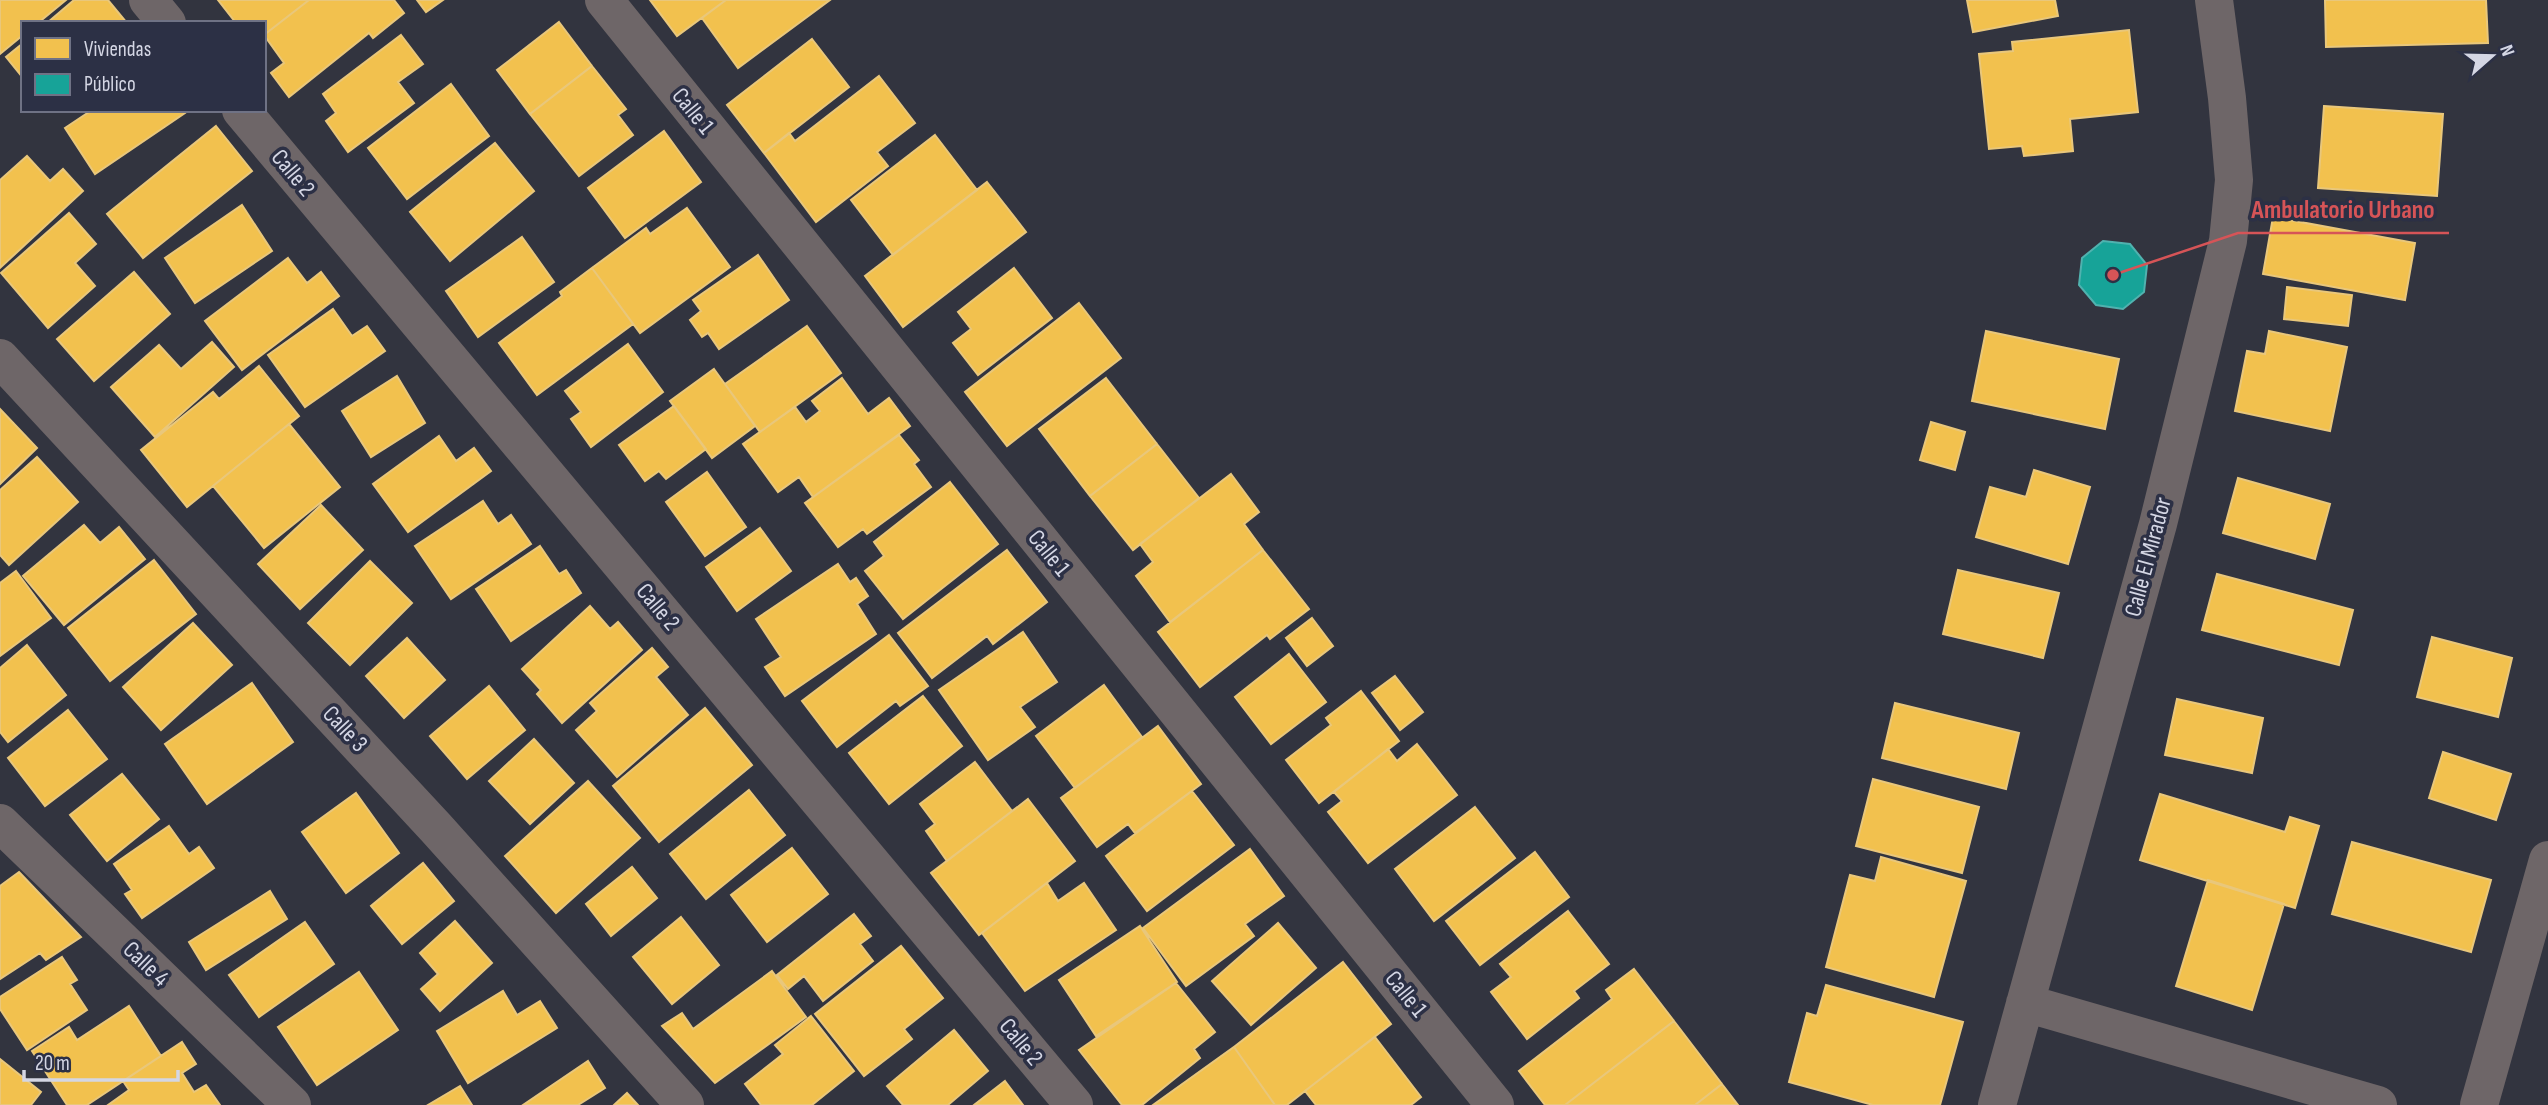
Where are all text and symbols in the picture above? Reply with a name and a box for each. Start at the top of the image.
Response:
legend [21,21,266,112]
north arrow [2457,21,2527,91]
text: Viviendas [84,37,151,62]
text: N [2494,42,2519,59]
text: Público [84,72,136,97]
street label: Calle 1 [666,82,721,141]
street label: Calle 2 [265,143,321,203]
callout: Ambulatorio Urbano [2238,186,2449,233]
text: Ambulatorio Urbano [2250,195,2435,226]
street label: Calle El Mirador [2118,494,2178,620]
street label: Calle 1 [1022,524,1077,583]
street label: Calle 2 [630,577,686,637]
street label: Calle 3 [316,700,374,758]
street label: Calle 4 [117,935,175,993]
street label: Calle 1 [1379,965,1434,1024]
street label: Calle 2 [993,1012,1049,1072]
scale bar [24,1038,178,1082]
text: 20 m [35,1051,70,1076]

